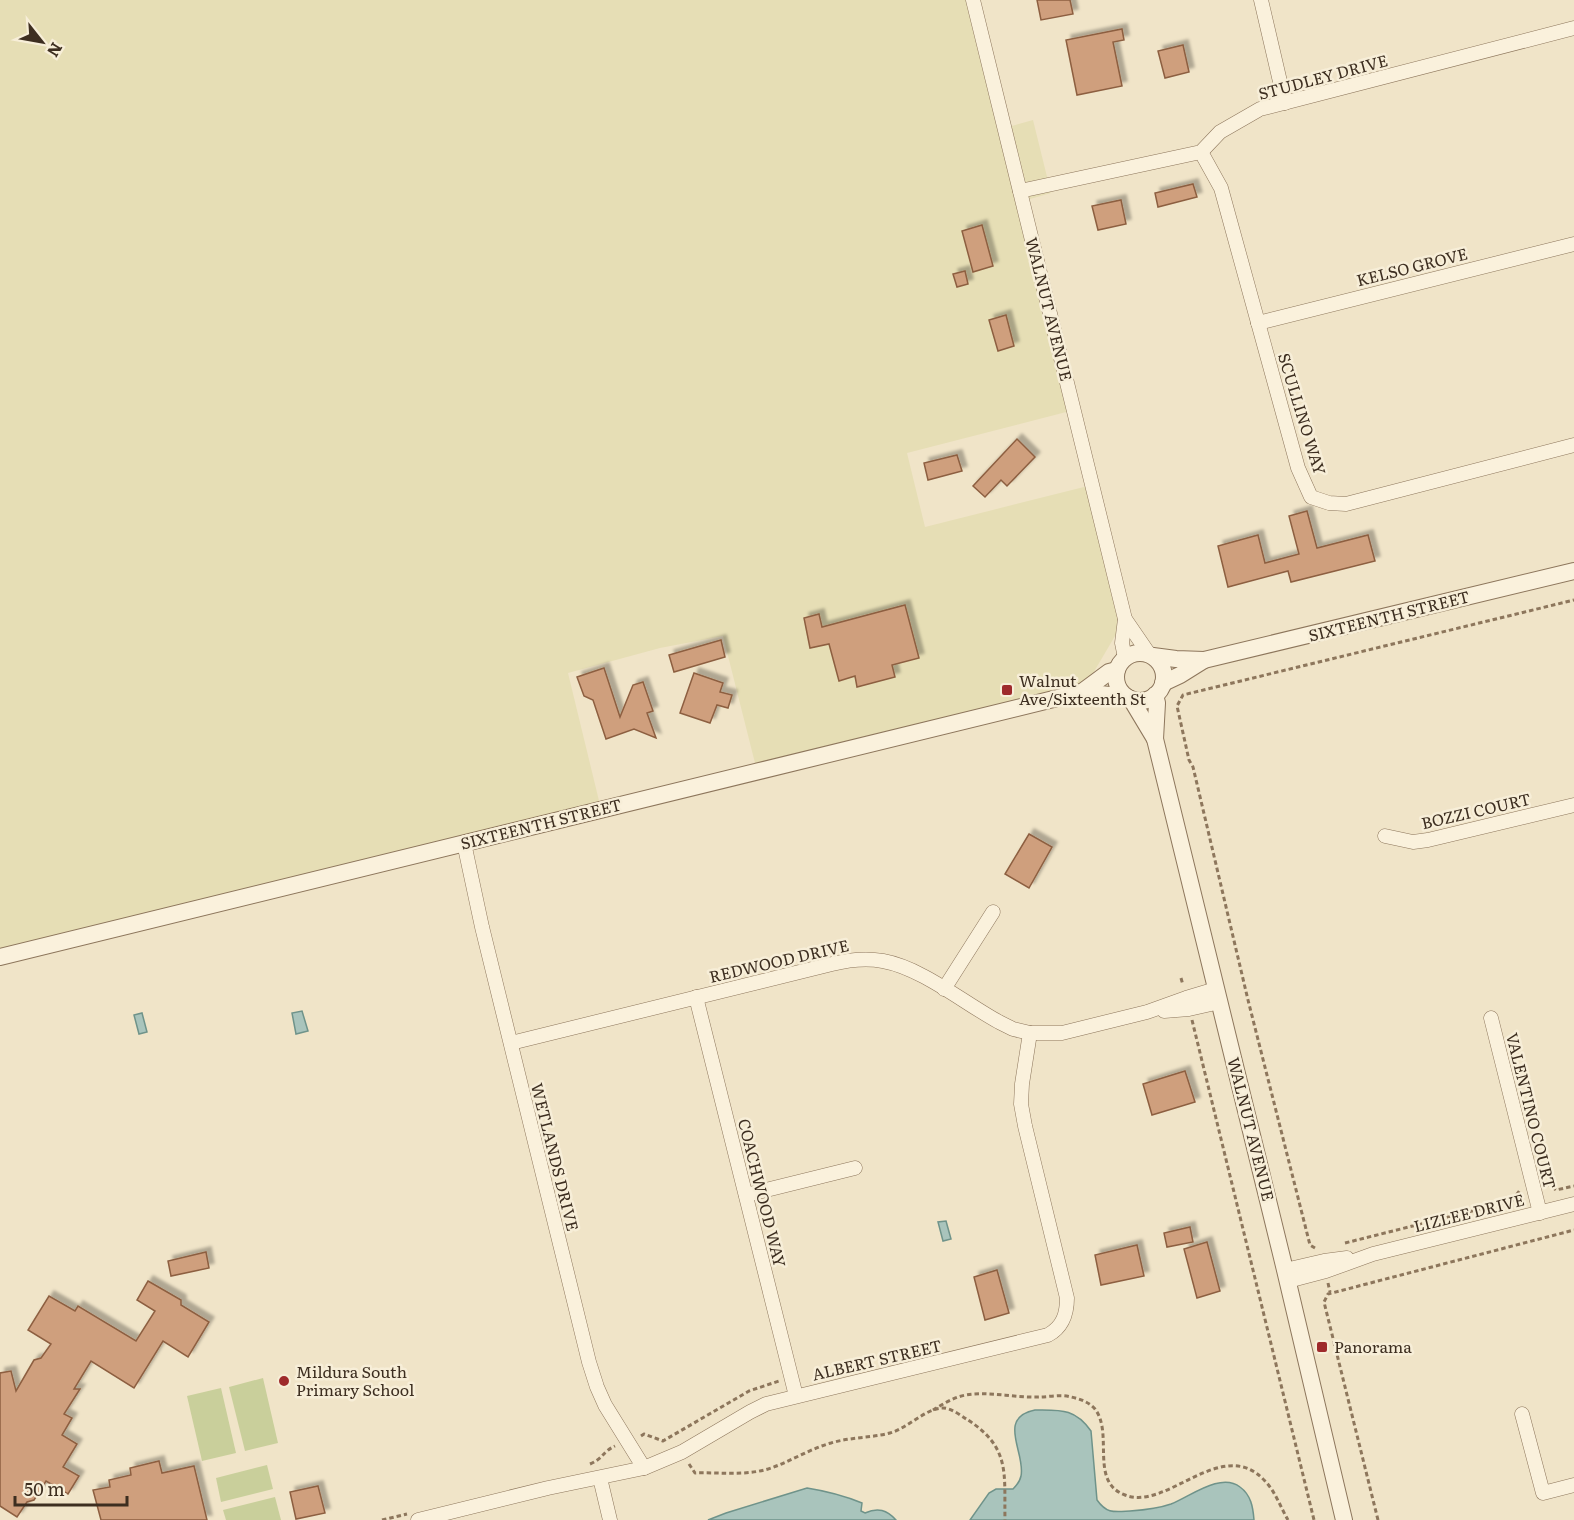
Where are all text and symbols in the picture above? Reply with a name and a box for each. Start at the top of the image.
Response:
north arrow [12,12,72,72]
text: N [42,38,69,62]
street label: STUDLEY DRIVE [1255,47,1390,105]
street label: WALNUT AVENUE [1020,234,1079,383]
street label: KELSO GROVE [1354,241,1470,291]
street label: SCULLINO WAY [1273,350,1333,478]
street label: SIXTEENTH STREET [1306,583,1472,647]
place label: Walnut Ave/Sixteenth St [1019,668,1146,710]
marker: Walnut Ave/Sixteenth St [1000,683,1014,697]
street label: BOZZI COURT [1419,786,1533,834]
street label: SIXTEENTH STREET [458,791,624,855]
street label: REDWOOD DRIVE [706,932,851,988]
street label: VALENTINO COURT [1501,1030,1563,1192]
street label: WALNUT AVENUE [1222,1054,1281,1203]
street label: WETLANDS DRIVE [526,1080,586,1233]
street label: COACHWOOD WAY [733,1116,793,1270]
street label: LIZLEE DRIVE [1411,1187,1527,1237]
street label: ALBERT STREET [810,1332,944,1386]
place label: Panorama [1334,1334,1412,1358]
marker: Panorama [1315,1340,1329,1354]
place label: Mildura South Primary School [296,1359,414,1401]
marker: Mildura South Primary School [277,1374,291,1388]
scale bar [15,1469,128,1507]
text: 50 m [24,1475,65,1502]

